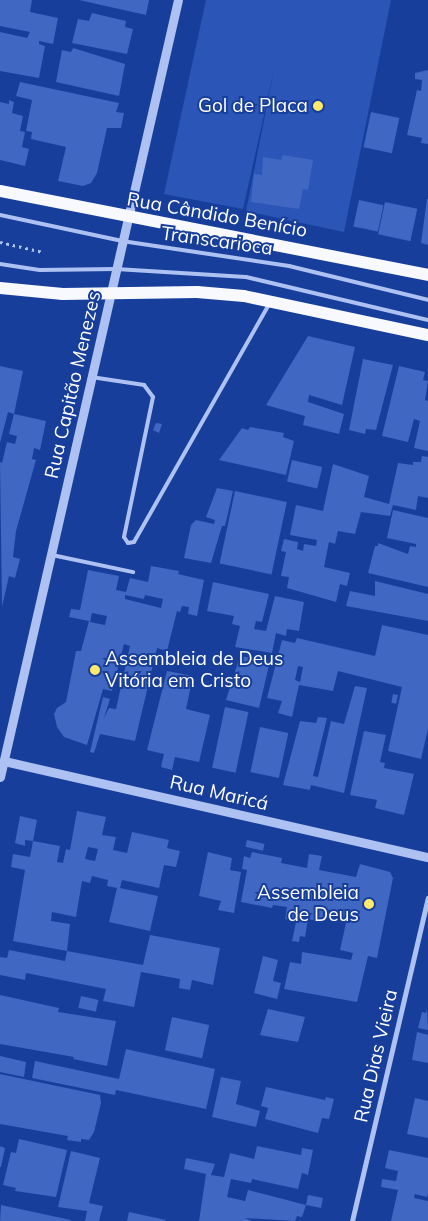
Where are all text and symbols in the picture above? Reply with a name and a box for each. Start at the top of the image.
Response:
place label: Gol de Placa [198,95,308,117]
marker: Gol de Placa [312,100,324,112]
street label: Rua Cândido Benício [125,188,309,242]
street label: Transcarioca [160,222,274,260]
street label: Rua Capitão Menezes [40,289,106,481]
place label: Assembleia de Deus Vitória em Cristo [105,648,283,692]
marker: Assembleia de Deus Vitória em Cristo [89,664,101,676]
street label: Rua Maricá [168,771,270,815]
place label: Assembleia de Deus [257,882,359,926]
marker: Assembleia de Deus [363,898,375,910]
street label: Rua Dias Vieira [350,987,402,1125]

